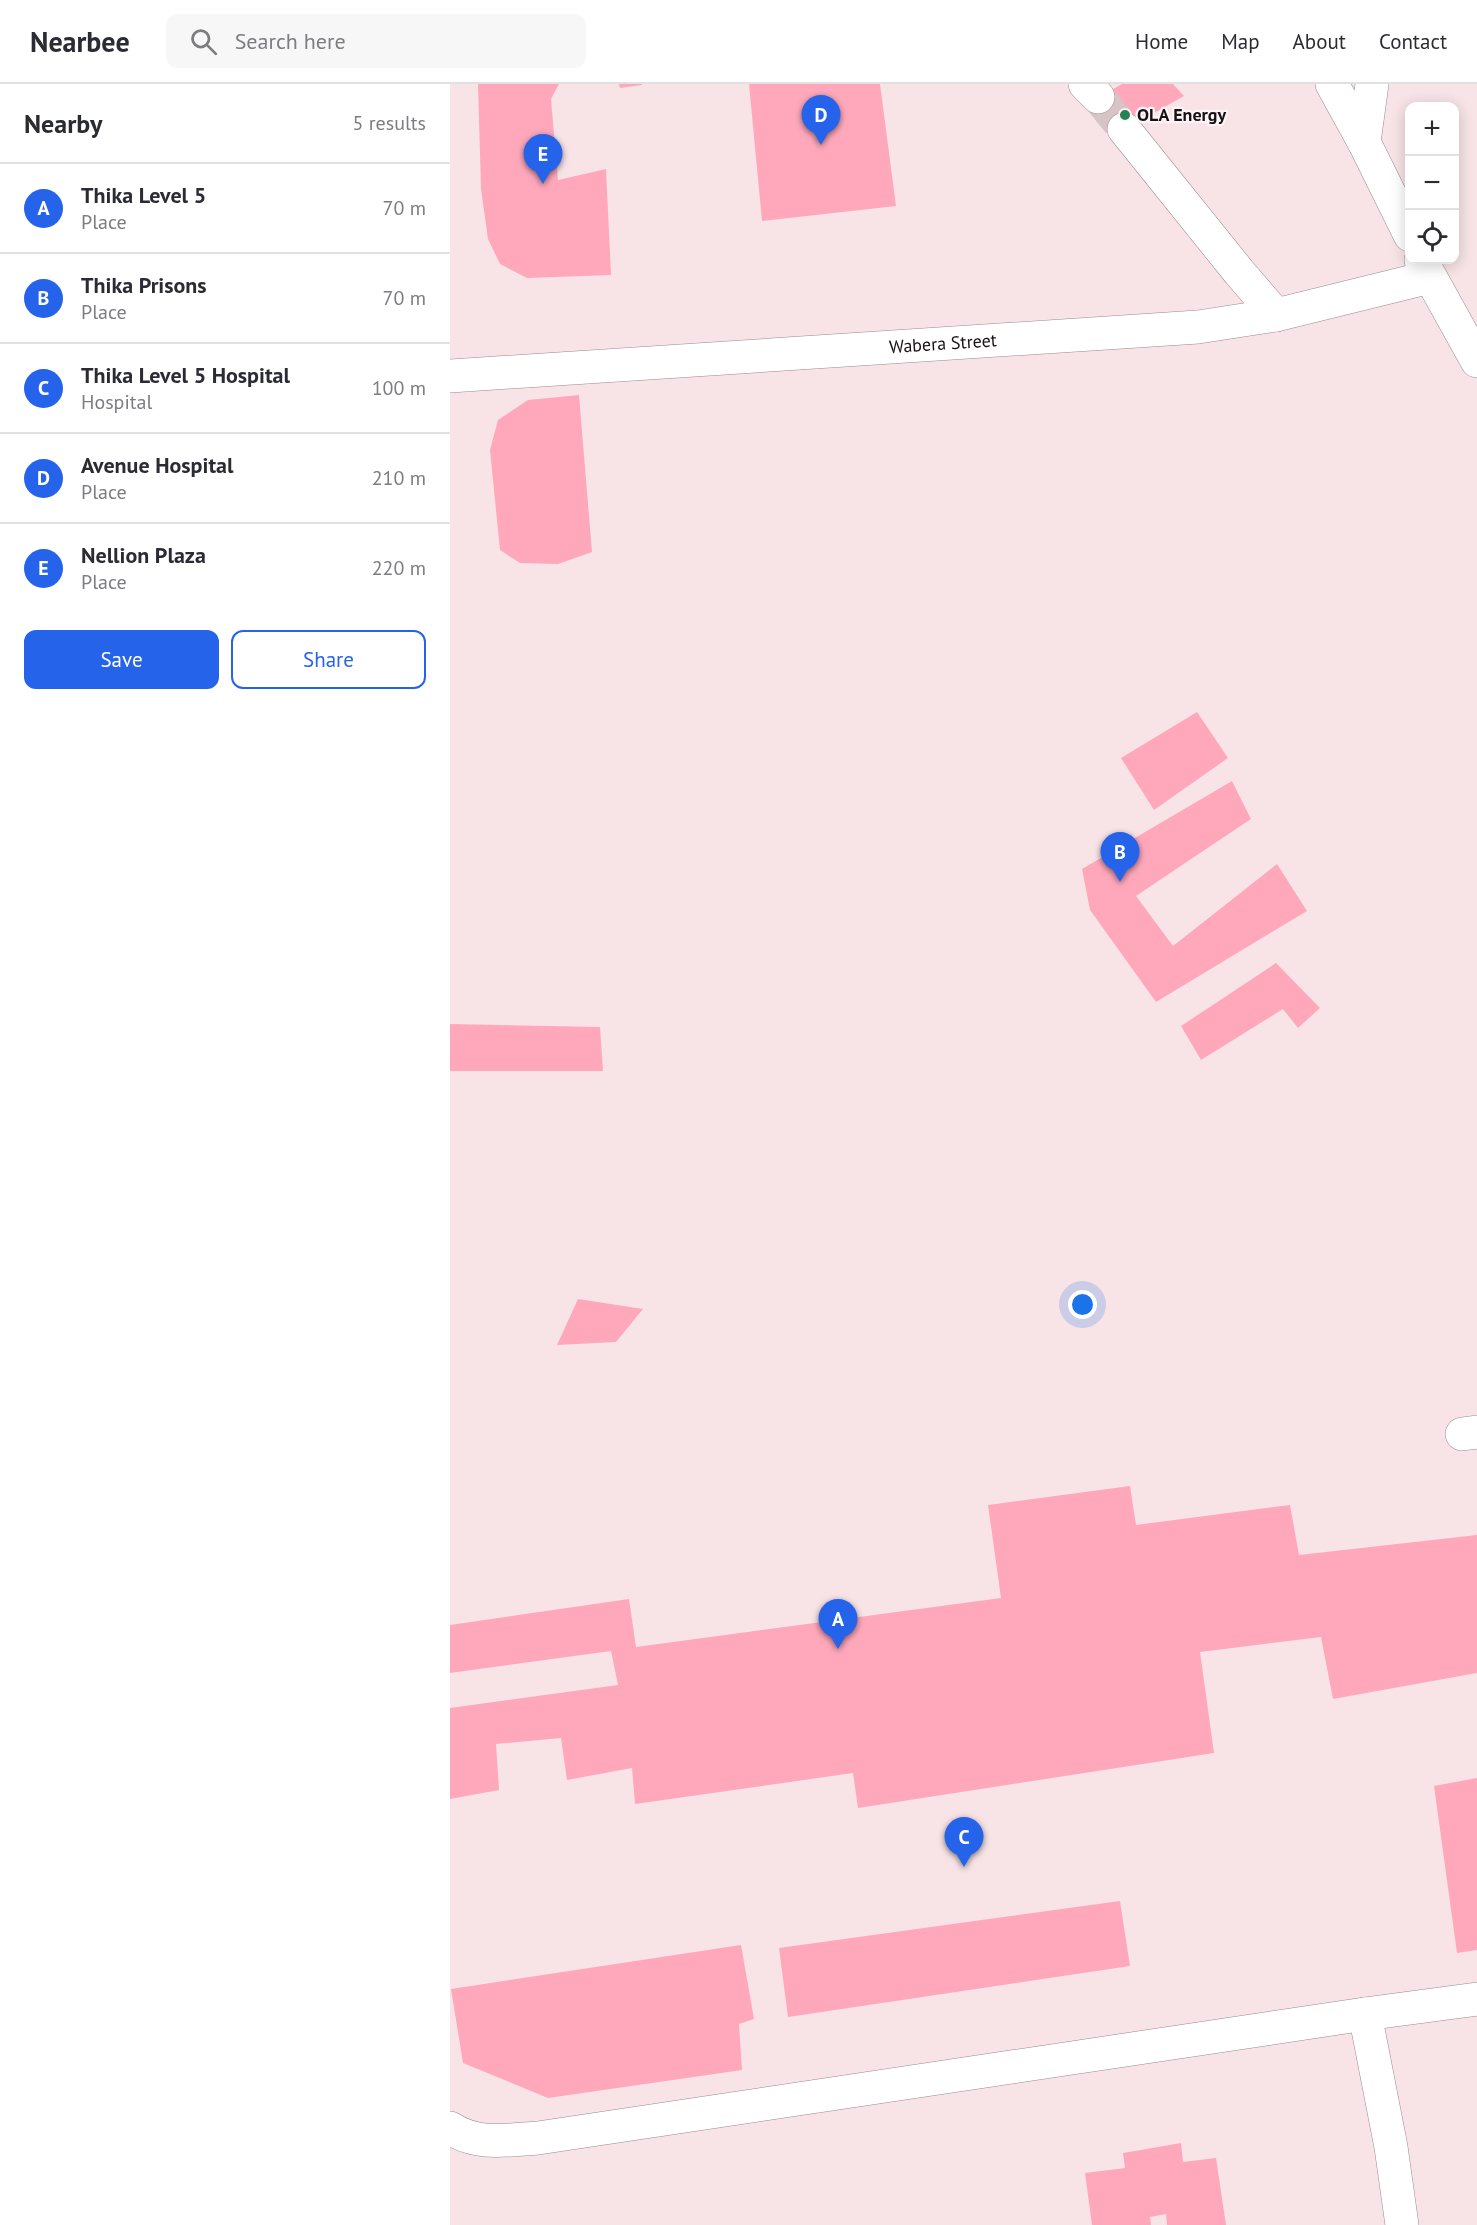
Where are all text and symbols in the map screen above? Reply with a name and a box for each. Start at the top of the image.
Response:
search box [166,14,586,68]
text: Nearbee [30,23,130,60]
icon: search [187,25,220,58]
text: Search here [235,27,346,55]
text: Home [1135,28,1188,55]
text: Map [1221,28,1260,55]
text: About [1293,28,1346,55]
text: Contact [1379,28,1447,55]
pin: D [802,95,841,145]
map controls [1405,102,1459,264]
button: + [1405,102,1459,156]
place label: OLA Energy [1137,103,1226,126]
text: Nearby [24,107,102,140]
marker: OLA Energy [1118,108,1132,122]
text: 5 results [353,110,426,136]
pin: E [524,135,562,184]
button: − [1405,156,1459,210]
text: Thika Level 5 [81,181,206,209]
text: A [37,195,50,221]
text: 70 m [383,195,426,221]
text: Place [81,209,127,235]
button: locate [1405,210,1459,264]
text: Thika Prisons [81,271,207,299]
text: B [38,285,49,311]
text: 70 m [383,285,426,311]
text: Place [81,299,127,325]
street label: Wabera Street [888,328,997,358]
text: Thika Level 5 Hospital [81,361,290,389]
text: C [38,375,49,401]
text: 100 m [372,375,426,401]
text: Hospital [81,389,152,415]
text: Avenue Hospital [81,451,233,479]
text: D [37,465,50,491]
text: 210 m [372,465,426,491]
text: Place [81,479,127,505]
text: Nellion Plaza [81,541,206,569]
text: E [38,555,49,581]
text: 220 m [372,555,426,581]
text: Place [81,569,127,595]
button: Save [24,630,219,689]
button: Share [231,630,426,689]
pin: B [1100,832,1140,882]
your location [1068,1290,1097,1319]
pin: A [818,1600,858,1649]
pin: C [944,1818,984,1867]

